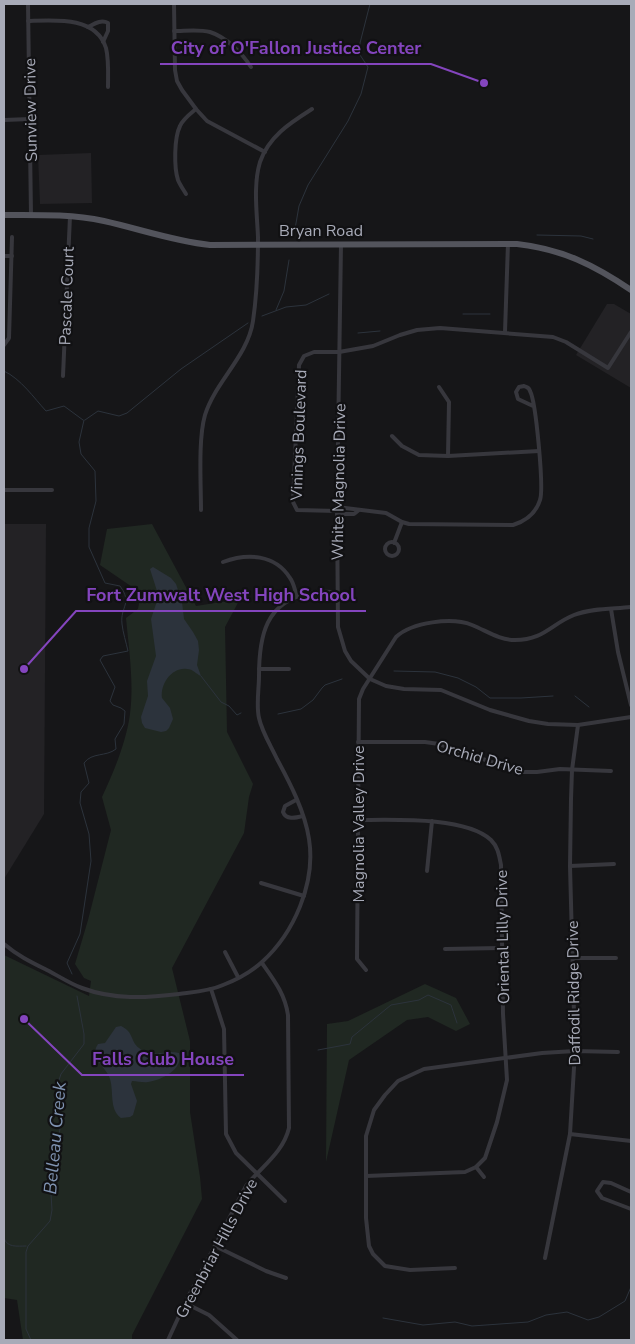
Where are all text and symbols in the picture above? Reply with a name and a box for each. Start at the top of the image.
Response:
callout: City of O'Fallon Justice Center [160,31,431,64]
text: City of O'Fallon Justice Center [171,36,421,60]
street label: Sunview Drive [19,58,43,162]
street label: Bryan Road [279,220,363,242]
street label: Pascale Court [54,246,80,346]
street label: Vinings Boulevard [286,369,312,502]
street label: White Magnolia Drive [327,403,351,561]
callout: Fort Zumwalt West High School [76,578,366,611]
text: Fort Zumwalt West High School [86,583,356,607]
street label: Orchid Drive [434,735,526,781]
street label: Magnolia Valley Drive [348,745,370,903]
street label: Oriental Lilly Drive [491,870,515,1004]
street label: Daffodil Ridge Drive [562,920,586,1066]
callout: Falls Club House [82,1042,244,1075]
text: Falls Club House [92,1047,234,1071]
water label: Belleau Creek [38,1080,72,1195]
street label: Greenbriar Hills Drive [171,1175,263,1322]

